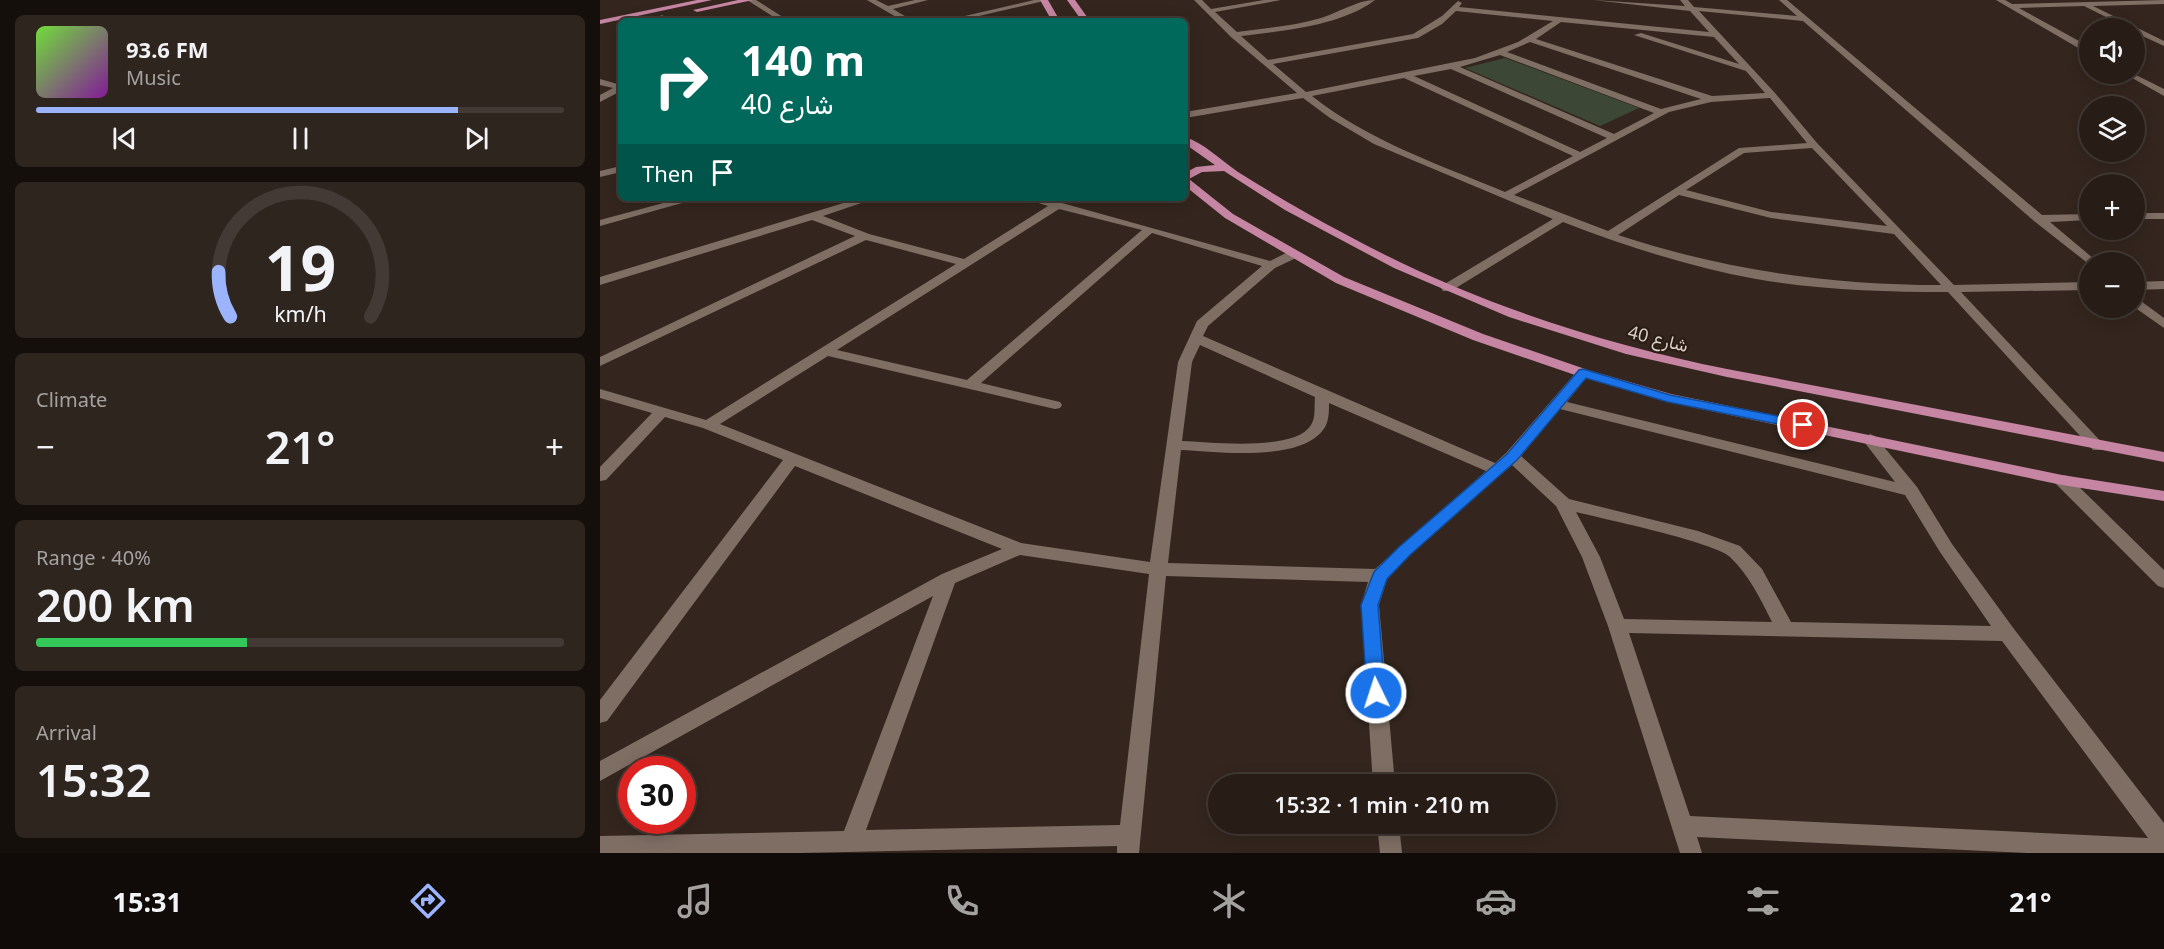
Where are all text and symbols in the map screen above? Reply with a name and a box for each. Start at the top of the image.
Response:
map controls [2079,18,2145,318]
button: sound [2079,18,2145,84]
text: 140 m [741,31,865,88]
text: 93.6 FM [126,34,208,64]
icon: right [642,42,720,120]
text: Music [126,64,181,91]
text: شارع 40 [741,85,833,122]
button: layers [2079,96,2145,162]
icon: previous [108,122,141,155]
icon: pause [284,122,317,155]
icon: next [460,122,493,155]
icon: arrive [706,156,739,189]
text: Then [642,158,694,188]
button: + [2079,174,2145,240]
text: 19 [264,224,336,309]
button: − [2079,252,2145,318]
text: km/h [274,299,326,328]
street label: شارع 40 [1625,319,1691,358]
text: Climate [36,386,107,413]
pin [1777,399,1828,450]
icon: arrive [1786,408,1819,441]
text: 21° [265,416,335,477]
text: − [36,424,55,469]
text: + [545,424,564,469]
text: Range · 40% [36,544,151,571]
text: 200 km [36,574,195,635]
position arrow [1344,661,1408,725]
text: Arrival [36,719,97,746]
text: 15:32 [36,749,151,810]
speed limit sign: 30 [618,756,696,834]
text: 15:32 · 1 min · 210 m [1274,789,1490,819]
icon: directions [407,880,449,922]
icon: music [674,880,716,922]
icon: phone [941,880,983,922]
icon: climate [1208,880,1250,922]
icon: car [1475,880,1517,922]
icon: filters [1742,880,1784,922]
text: 15:31 [113,883,182,920]
text: 21° [2009,883,2051,920]

